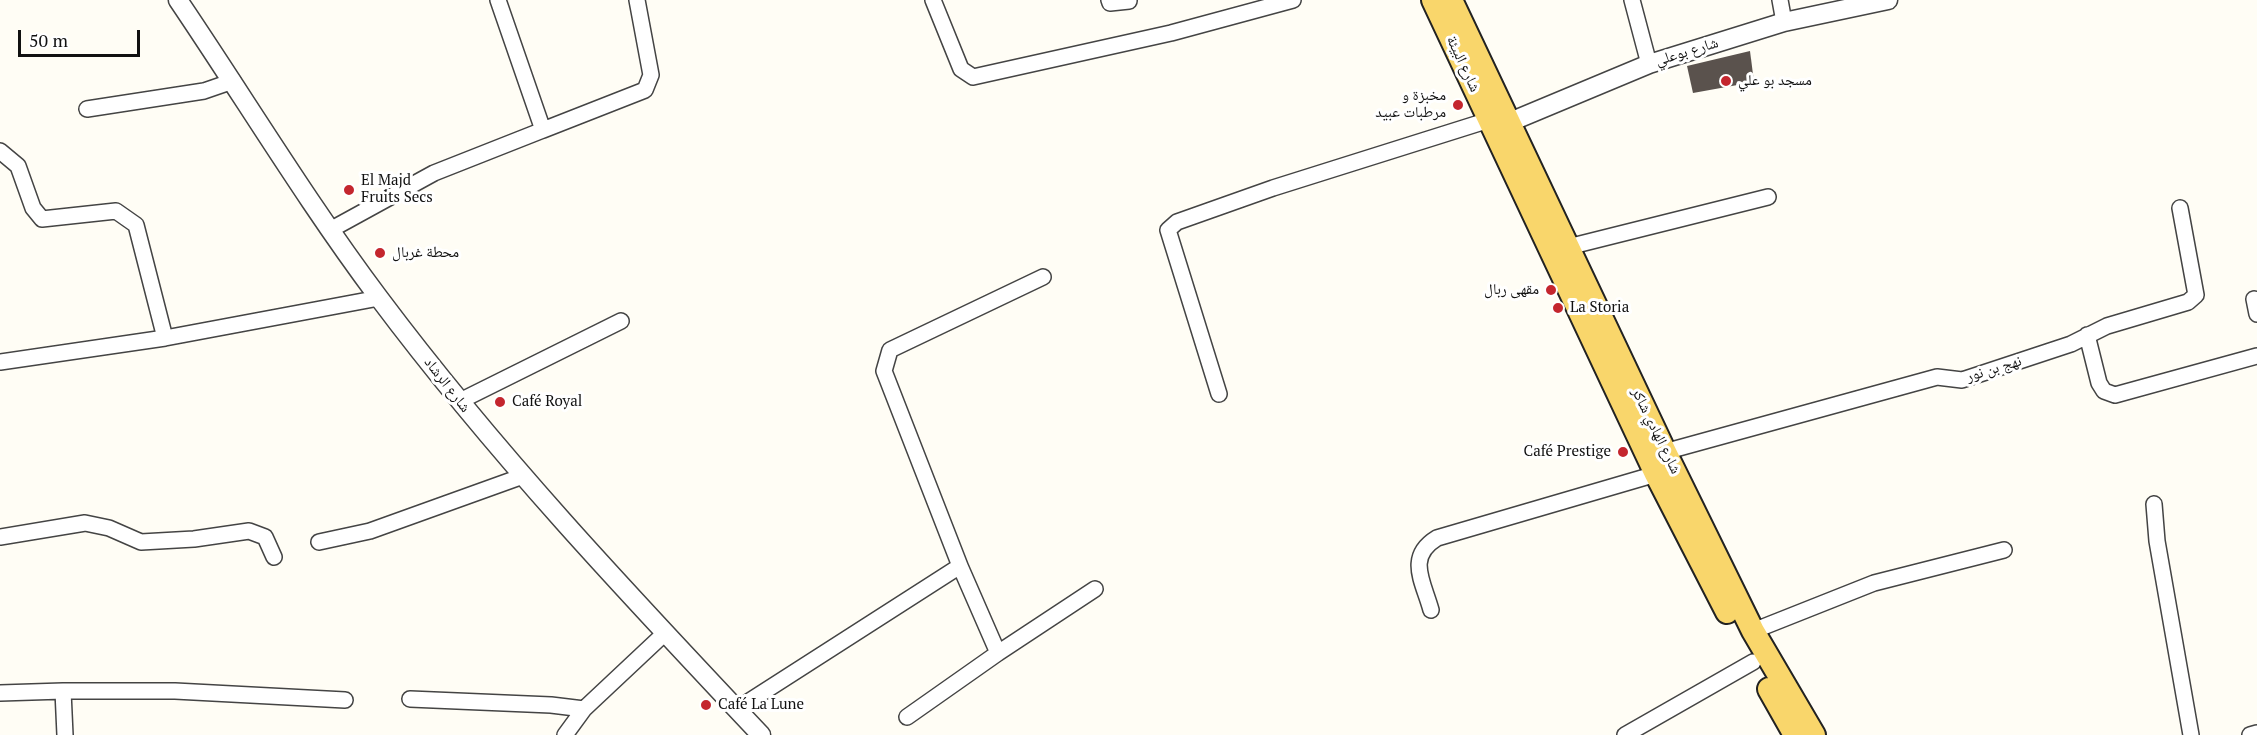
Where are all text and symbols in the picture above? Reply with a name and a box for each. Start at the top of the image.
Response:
scale bar [21,18,142,56]
text: 50 m [29,28,68,52]
street label: شارع البيئة [1442,33,1484,95]
street label: شارع بوعلي [1653,34,1721,70]
place label: مسجد بو علي [1738,72,1812,90]
marker: مسجد بو علي [1719,74,1733,88]
place label: مخبزة و مرطبات عبيد [1375,87,1446,122]
marker: مخبزة و مرطبات عبيد [1451,98,1465,112]
place label: El Majd Fruits Secs [361,172,433,207]
marker: El Majd Fruits Secs [342,183,356,197]
place label: محطة غربال [392,244,459,262]
marker: محطة غربال [373,246,387,260]
place label: مقهى ربال [1484,281,1539,299]
marker: مقهى ربال [1544,283,1558,297]
place label: La Storia [1570,299,1629,317]
marker: La Storia [1551,301,1565,315]
street label: نهج بن نور [1964,352,2024,386]
street label: شارع الرشاد [420,354,474,416]
street label: شارع الهادي شاكر [1627,385,1685,477]
place label: Café Royal [512,393,582,411]
marker: Café Royal [493,395,507,409]
place label: Café Prestige [1523,443,1611,461]
marker: Café Prestige [1616,445,1630,459]
place label: Café La Lune [718,696,804,714]
marker: Café La Lune [699,698,713,712]

